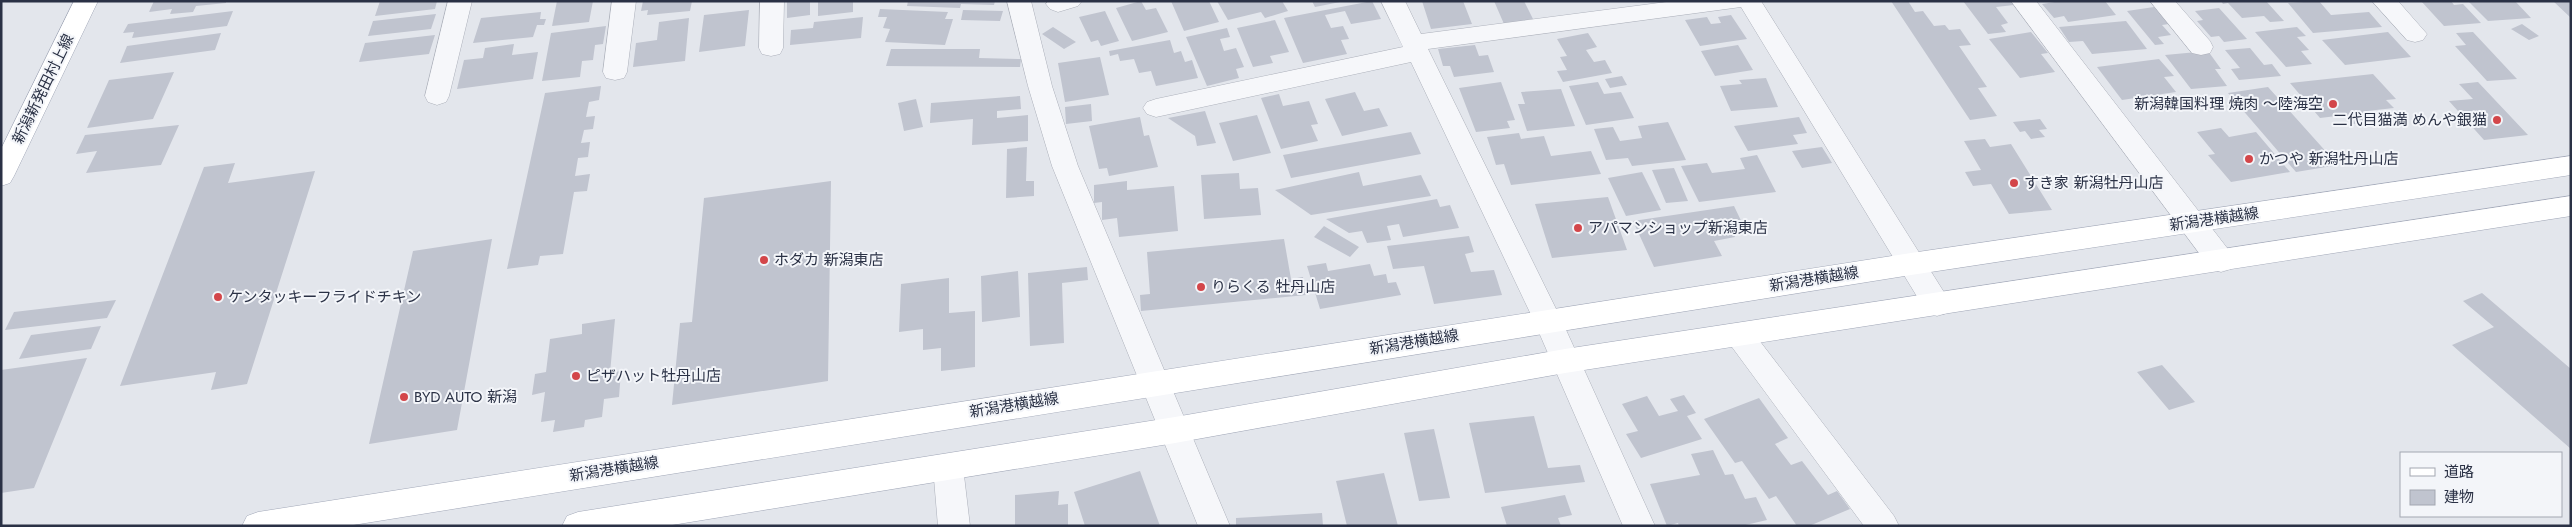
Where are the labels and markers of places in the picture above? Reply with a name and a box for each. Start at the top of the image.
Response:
place label: 新潟韓国料理 焼肉 ～陸海空 [2134,93,2323,115]
marker: 新潟韓国料理 焼肉 ～陸海空 [2327,98,2339,110]
place label: 二代目猫満 めんや銀猫 [2332,109,2487,131]
marker: 二代目猫満 めんや銀猫 [2491,114,2503,126]
place label: かつや 新潟牡丹山店 [2259,148,2399,170]
marker: かつや 新潟牡丹山店 [2243,153,2255,165]
place label: すき家 新潟牡丹山店 [2024,172,2164,194]
marker: すき家 新潟牡丹山店 [2008,177,2020,189]
place label: アパマンショップ新潟東店 [1588,217,1768,239]
marker: アパマンショップ新潟東店 [1572,222,1584,234]
place label: ホダカ 新潟東店 [774,249,884,271]
marker: ホダカ 新潟東店 [758,254,770,266]
place label: りらくる 牡丹山店 [1211,276,1335,298]
marker: りらくる 牡丹山店 [1195,281,1207,293]
place label: ケンタッキーフライドチキン [228,286,421,308]
marker: ケンタッキーフライドチキン [212,291,224,303]
place label: ピザハット牡丹山店 [586,365,721,387]
marker: ピザハット牡丹山店 [570,370,582,382]
place label: BYD AUTO 新潟 [414,386,517,408]
marker: BYD AUTO 新潟 [398,391,410,403]

